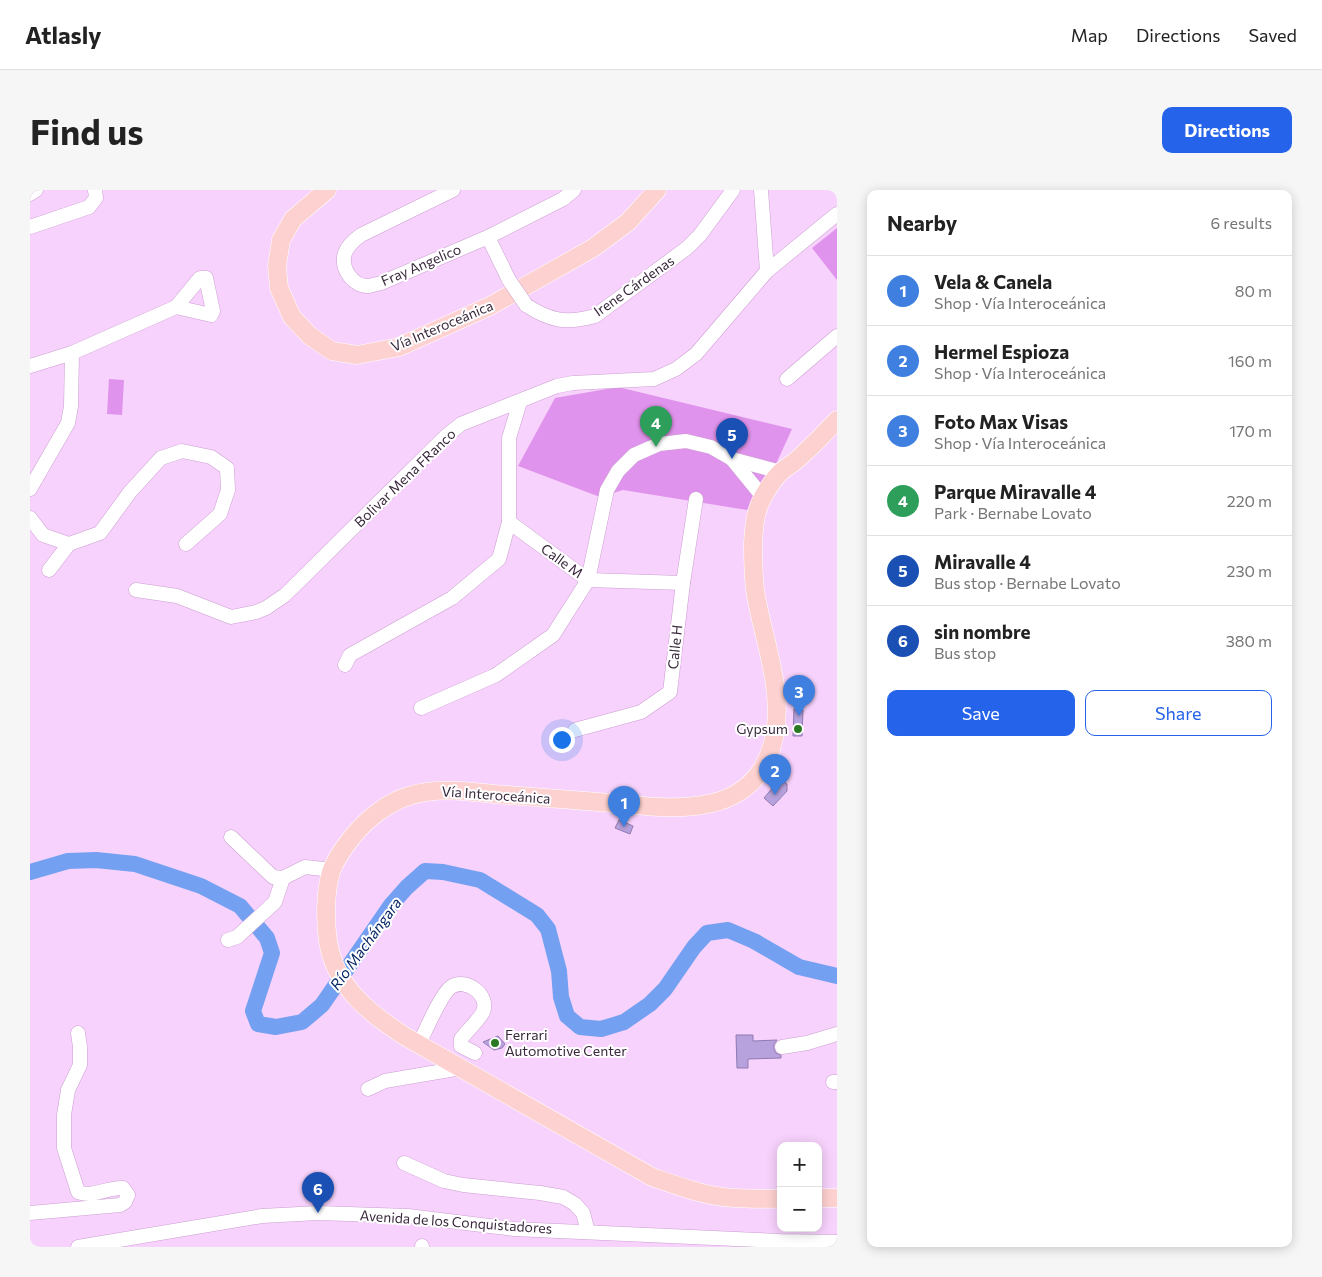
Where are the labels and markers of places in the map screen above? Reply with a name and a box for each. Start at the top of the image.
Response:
pin: 4 [640,406,672,447]
pin: 5 [716,418,748,459]
pin: 3 [783,675,815,716]
place label: Gypsum [736,720,788,737]
marker: Gypsum [792,723,804,735]
pin: 2 [759,754,791,795]
pin: 1 [608,786,640,827]
place label: Ferrari Automotive Center [505,1026,627,1059]
marker: Ferrari Automotive Center [489,1037,501,1049]
pin: 6 [302,1172,334,1213]

